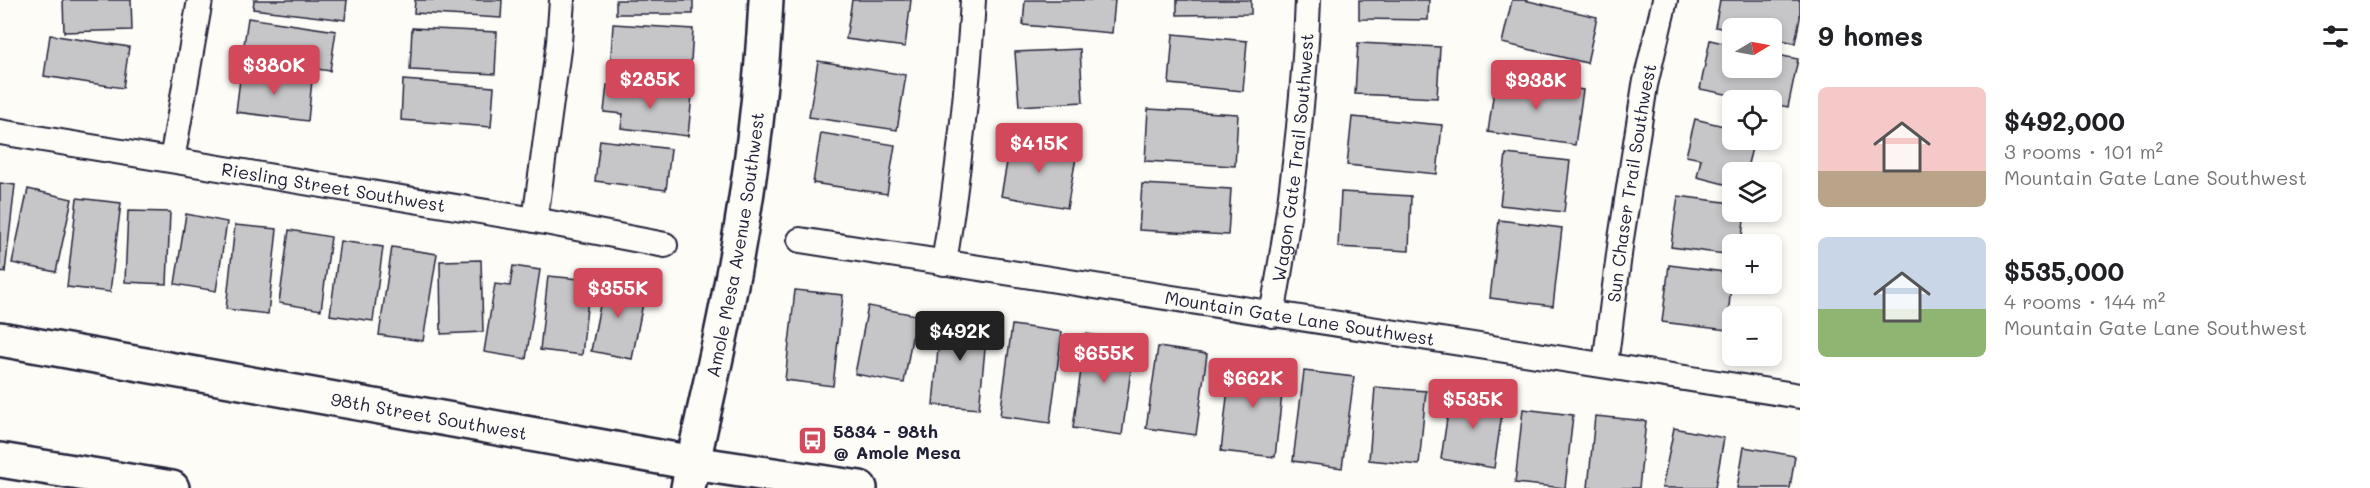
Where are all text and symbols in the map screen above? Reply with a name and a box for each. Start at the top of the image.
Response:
north arrow [1722,18,1782,78]
map controls [1722,18,1782,366]
text: 9 homes [1818,19,1923,53]
icon: filters [2319,20,2352,53]
street label: Wagon Gate Trail Southwest [1266,33,1318,283]
pin: $380K [232,45,316,96]
text: $380K [243,51,305,77]
pin: $285K [608,59,692,110]
pin: $938K [1494,60,1578,111]
street label: Sun Chaser Trail Southwest [1601,61,1662,304]
text: $285K [620,65,680,91]
text: $938K [1505,66,1567,92]
button: locate [1722,90,1782,150]
text: $492,000 [2004,104,2125,138]
street label: Amole Mesa Avenue Southwest [700,111,769,380]
icon: home [1866,111,1938,183]
pin: $415K [997,123,1081,174]
text: $415K [1010,129,1068,155]
text: 3 rooms · 101 m² [2004,138,2163,164]
street label: Riesling Street Southwest [220,157,447,217]
button: layers [1722,162,1782,222]
text: Mountain Gate Lane Southwest [2004,164,2307,190]
button: + [1722,234,1782,294]
text: $535,000 [2004,254,2124,288]
icon: home [1866,261,1938,333]
pin: $355K [576,268,660,319]
text: $355K [588,274,648,300]
street label: Mountain Gate Lane Southwest [1163,285,1437,351]
text: 4 rooms · 144 m² [2004,288,2165,314]
button: − [1722,306,1782,366]
pin: $492K [918,311,1002,362]
text: Mountain Gate Lane Southwest [2004,314,2307,340]
text: $492K [929,317,991,343]
pin: $655K [1062,333,1146,384]
text: $655K [1074,339,1134,365]
pin: $662K [1211,358,1295,409]
text: $662K [1223,364,1283,390]
pin: $535K [1431,379,1515,430]
text: $535K [1443,385,1503,411]
street label: 98th Street Southwest [329,386,529,445]
place label: 5834 - 98th @ Amole Mesa [833,419,961,464]
bus stop icon: 5834 - 98th @ Amole Mesa [796,425,828,457]

